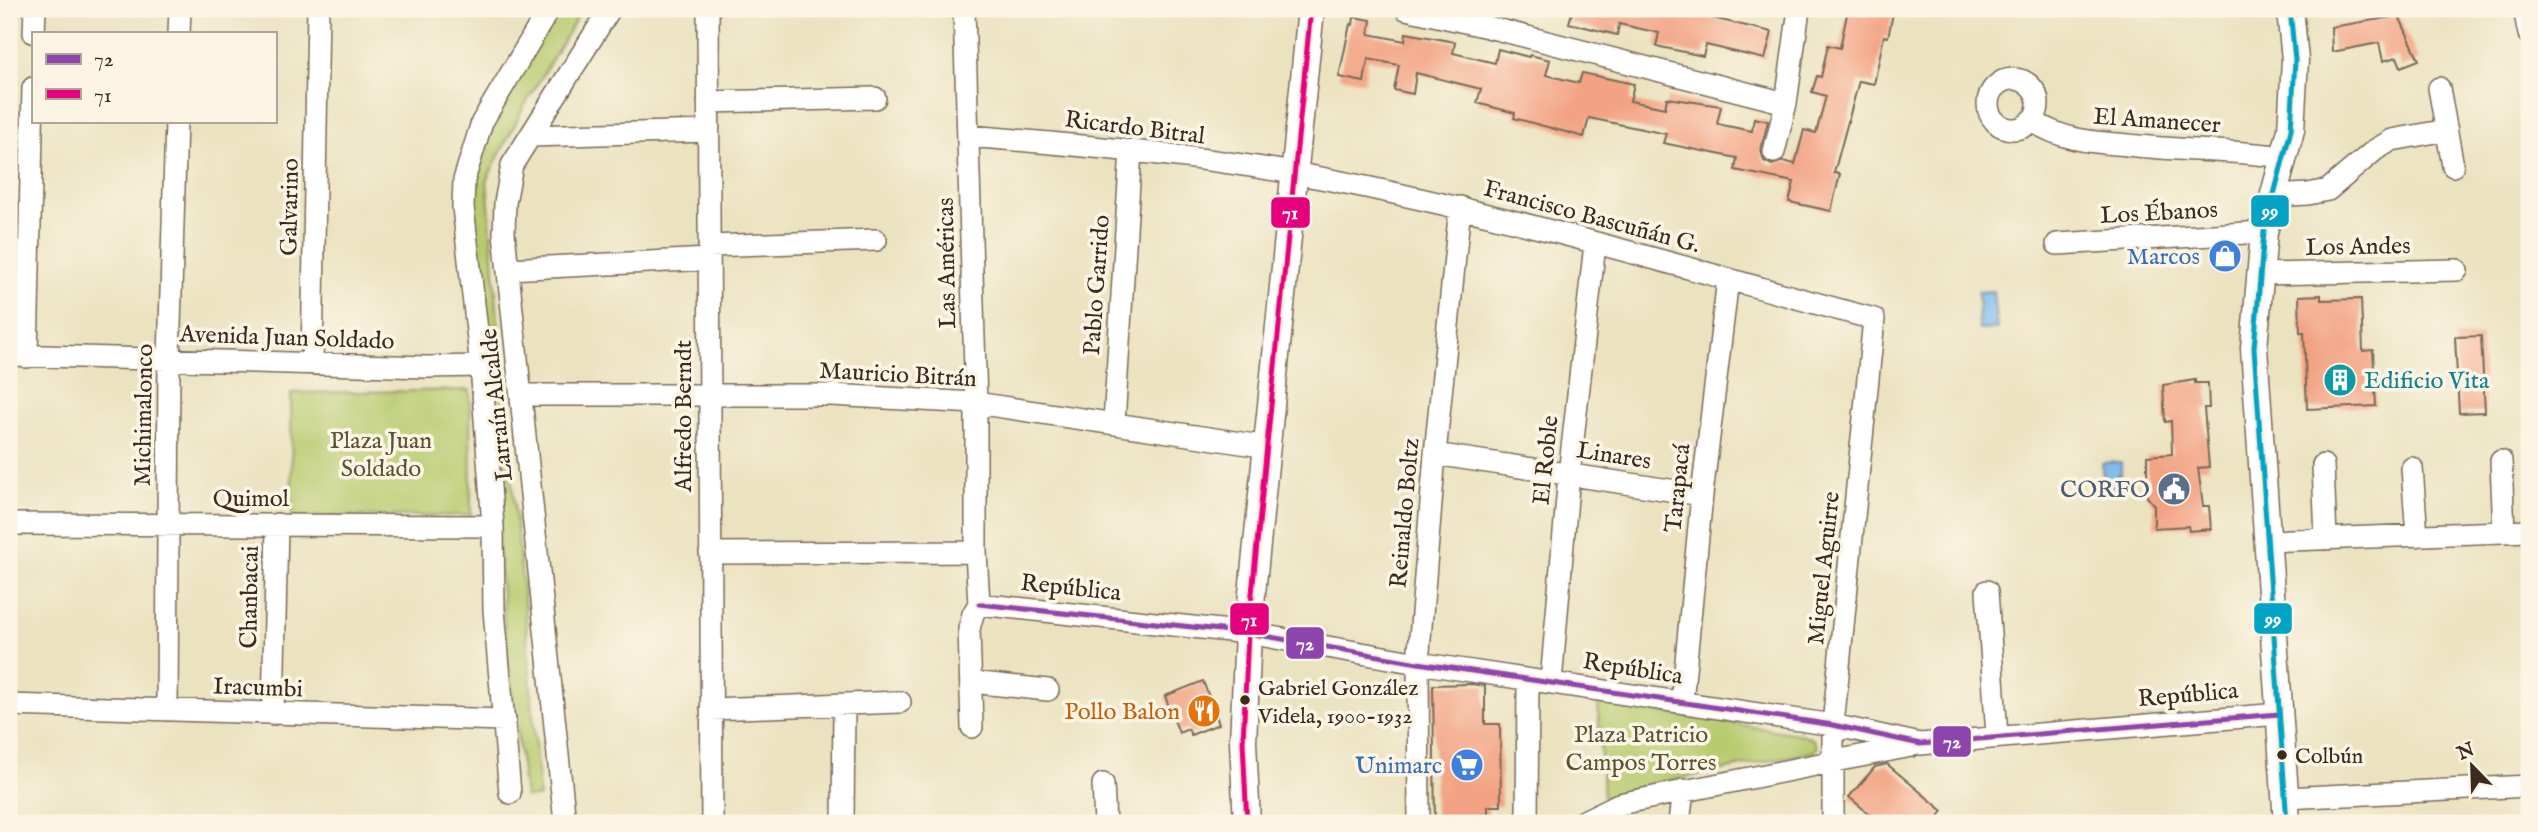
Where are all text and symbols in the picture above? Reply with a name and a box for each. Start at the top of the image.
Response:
legend [32,32,276,122]
text: 72 [94,47,114,74]
text: 71 [94,83,112,110]
street label: El Amanecer [2092,102,2222,141]
street label: Ricardo Bitral [1063,105,1207,153]
street label: Galvarino [274,158,307,256]
street label: Francisco Bascuñán G. [1480,174,1703,261]
line badge: 99 [2250,194,2290,228]
street label: Los Ébanos [2099,195,2219,232]
line badge: 71 [1270,196,1311,229]
street label: Las Américas [931,197,964,329]
text: 99 [2261,200,2278,224]
text: 71 [1282,202,1298,226]
street label: Pablo Garrido [1077,214,1118,356]
street label: Los Andes [2305,231,2411,264]
shop icon: Marcos [2206,237,2244,275]
place label: Marcos [2127,242,2200,273]
street label: Avenida Juan Soldado [178,319,395,358]
street label: Larraín Alcalde [474,327,521,483]
street label: Alfredo Berndt [669,340,700,493]
street label: Michimalonco [128,343,161,487]
street label: Mauricio Bitrán [818,356,978,395]
building icon: Edificio Vita [2321,361,2359,399]
place label: Edificio Vita [2364,366,2490,397]
street label: El Roble [1526,414,1567,506]
park label: Plaza Juan Soldado [330,426,432,485]
street label: Linares [1574,435,1653,478]
street label: Reinaldo Boltz [1383,437,1428,590]
street label: Tarapacá [1658,442,1699,534]
public building icon: CORFO [2155,470,2193,508]
place label: CORFO [2060,475,2150,506]
street label: Quimol [213,484,290,515]
street label: Miguel Aguirre [1801,490,1848,646]
street label: Chanbacai [234,545,267,649]
street label: República [1019,568,1123,609]
line badge: 71 [1229,602,1270,636]
line badge: 99 [2253,602,2293,635]
text: 99 [2264,608,2281,632]
text: 71 [1241,609,1257,633]
line badge: 72 [1285,626,1325,660]
text: 72 [1296,633,1314,657]
street label: República [1581,646,1686,693]
street label: Iracumbi [213,671,303,706]
place label: Gabriel González Videla, 1900-1932 [1257,675,1418,731]
street label: República [2137,676,2240,715]
restaurant icon: Pollo Balon [1185,692,1223,730]
marker: Gabriel González Videla, 1900-1932 [1238,693,1252,707]
place label: Pollo Balon [1064,697,1180,728]
park label: Plaza Patricio Campos Torres [1566,720,1716,779]
line badge: 72 [1932,725,1972,758]
north arrow [2436,730,2506,800]
text: 72 [1943,731,1961,755]
text: N [2453,738,2479,767]
place label: Colbún [2295,743,2364,771]
supermarket icon: Unimarc [1448,746,1486,784]
marker: Colbún [2275,748,2289,762]
place label: Unimarc [1355,751,1442,782]

